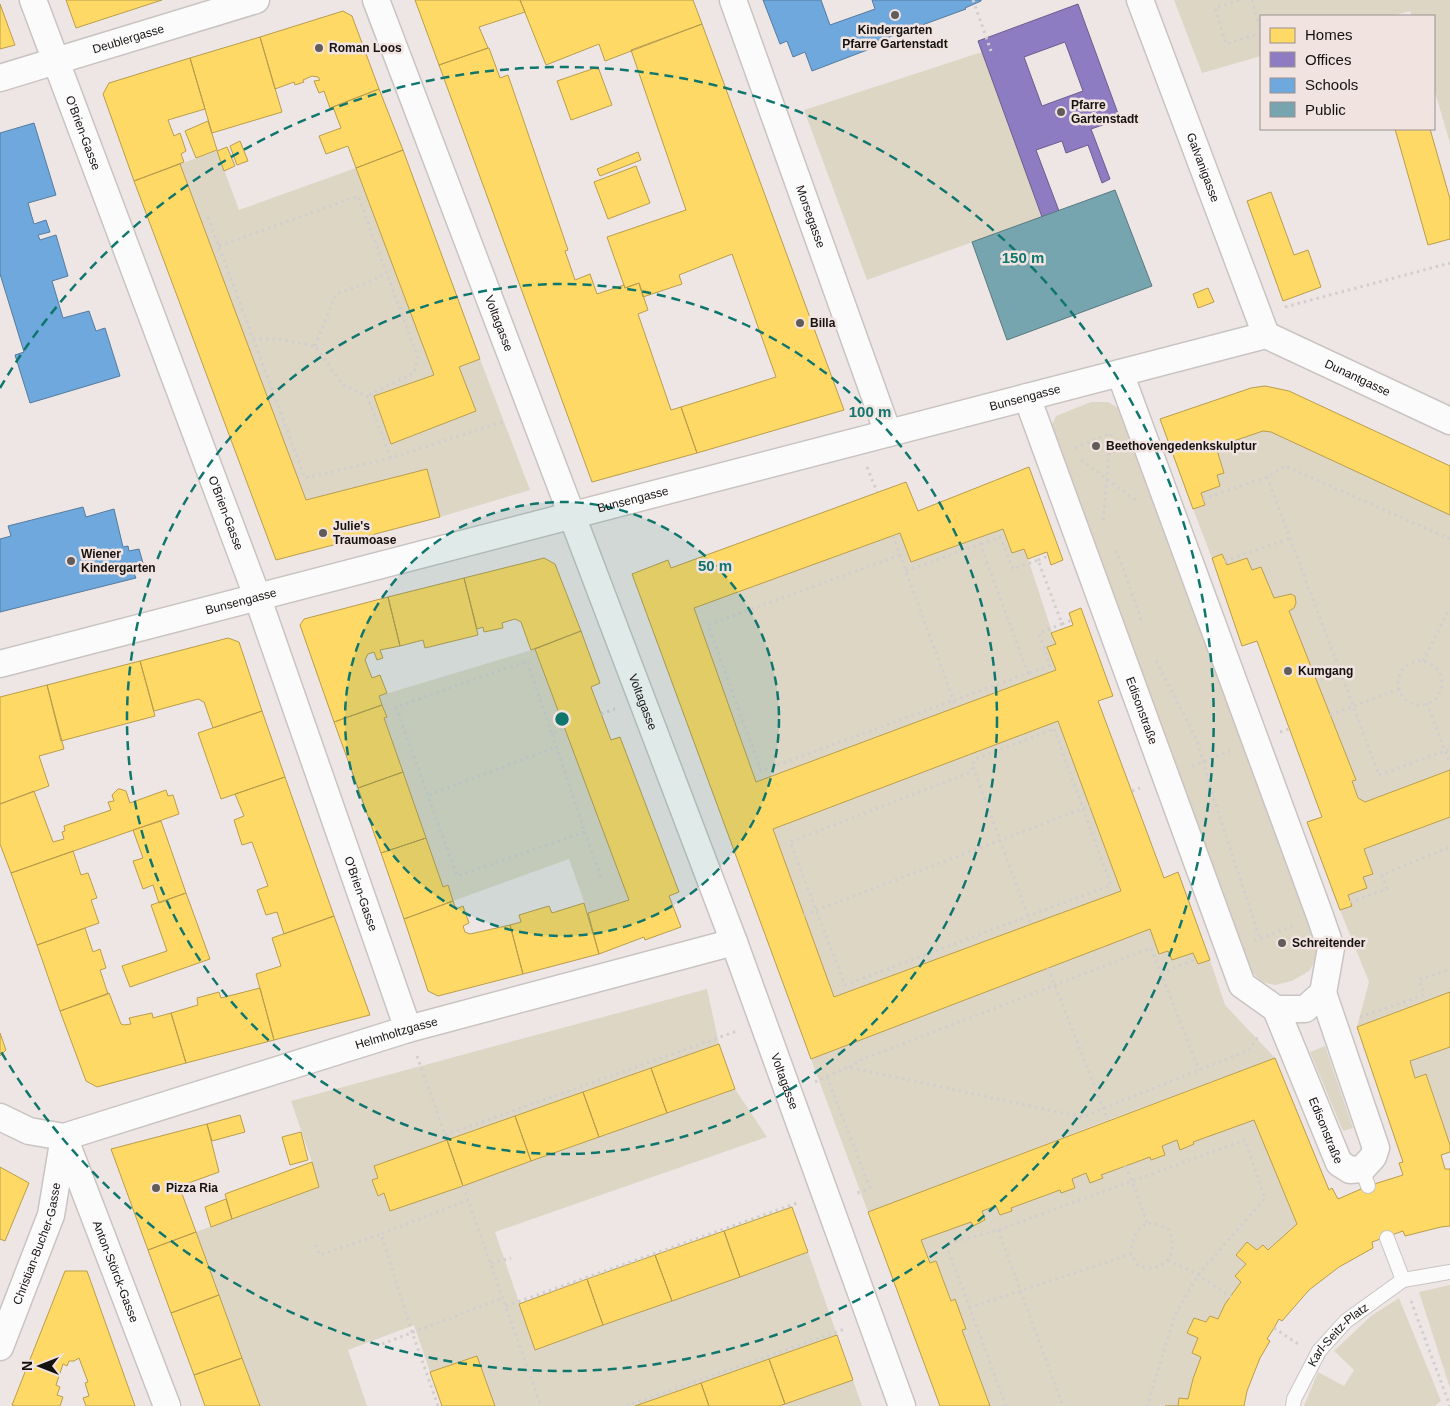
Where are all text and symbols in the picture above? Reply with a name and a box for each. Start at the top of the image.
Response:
marker: Kindergarten Pfarre Gartenstadt [889,9,901,21]
legend [1260,15,1435,130]
street label: Deublergasse [91,21,166,56]
place label: Kindergarten Pfarre Gartenstadt [842,23,948,51]
text: Homes [1305,26,1353,43]
place label: Roman Loos [329,41,402,55]
marker: Roman Loos [313,42,325,54]
text: Offices [1305,51,1351,68]
text: Schools [1305,76,1358,93]
street label: O'Brien-Gasse [63,94,103,172]
place label: Pfarre Gartenstadt [1071,98,1138,126]
text: Public [1305,101,1346,118]
marker: Pfarre Gartenstadt [1055,106,1067,118]
street label: Galvanigasse [1184,131,1222,204]
street label: Morsegasse [793,183,828,250]
text: 150 m [1002,249,1044,266]
street label: Voltagasse [482,293,516,354]
place label: Billa [810,316,836,330]
marker: Billa [794,317,806,329]
street label: Dunantgasse [1322,356,1393,399]
street label: Bunsengasse [988,382,1062,414]
text: 100 m [849,403,891,420]
place label: Beethovengedenkskulptur [1106,439,1257,453]
marker: Beethovengedenkskulptur [1090,440,1102,452]
street label: O'Brien-Gasse [205,474,246,552]
street label: Bunsengasse [596,483,670,515]
place label: Julie's Traumoase [333,519,397,547]
marker: Julie's Traumoase [317,527,329,539]
place label: Wiener Kindergarten [81,547,156,575]
marker: Wiener Kindergarten [65,555,77,567]
text: 50 m [698,557,732,574]
street label: Bunsengasse [204,585,278,617]
place label: Kumgang [1298,664,1353,678]
marker: Kumgang [1282,665,1294,677]
street label: Voltagasse [626,672,660,732]
street label: Edisonstraße [1123,675,1161,747]
centre of rings [553,710,571,728]
street label: O'Brien-Gasse [341,854,380,933]
place label: Schreitender [1292,936,1366,950]
marker: Schreitender [1276,937,1288,949]
street label: Helmholtzgasse [353,1014,440,1052]
street label: Voltagasse [768,1051,801,1112]
street label: Edisonstraße [1306,1095,1346,1166]
street label: Christian-Bucher-Gasse [10,1181,63,1307]
place label: Pizza Ria [166,1181,218,1195]
marker: Pizza Ria [150,1182,162,1194]
street label: Anton-Störck-Gasse [90,1218,141,1325]
street label: Karl-Seitz-Platz [1305,1300,1371,1369]
north arrow [15,1341,65,1391]
text: N [19,1361,35,1371]

